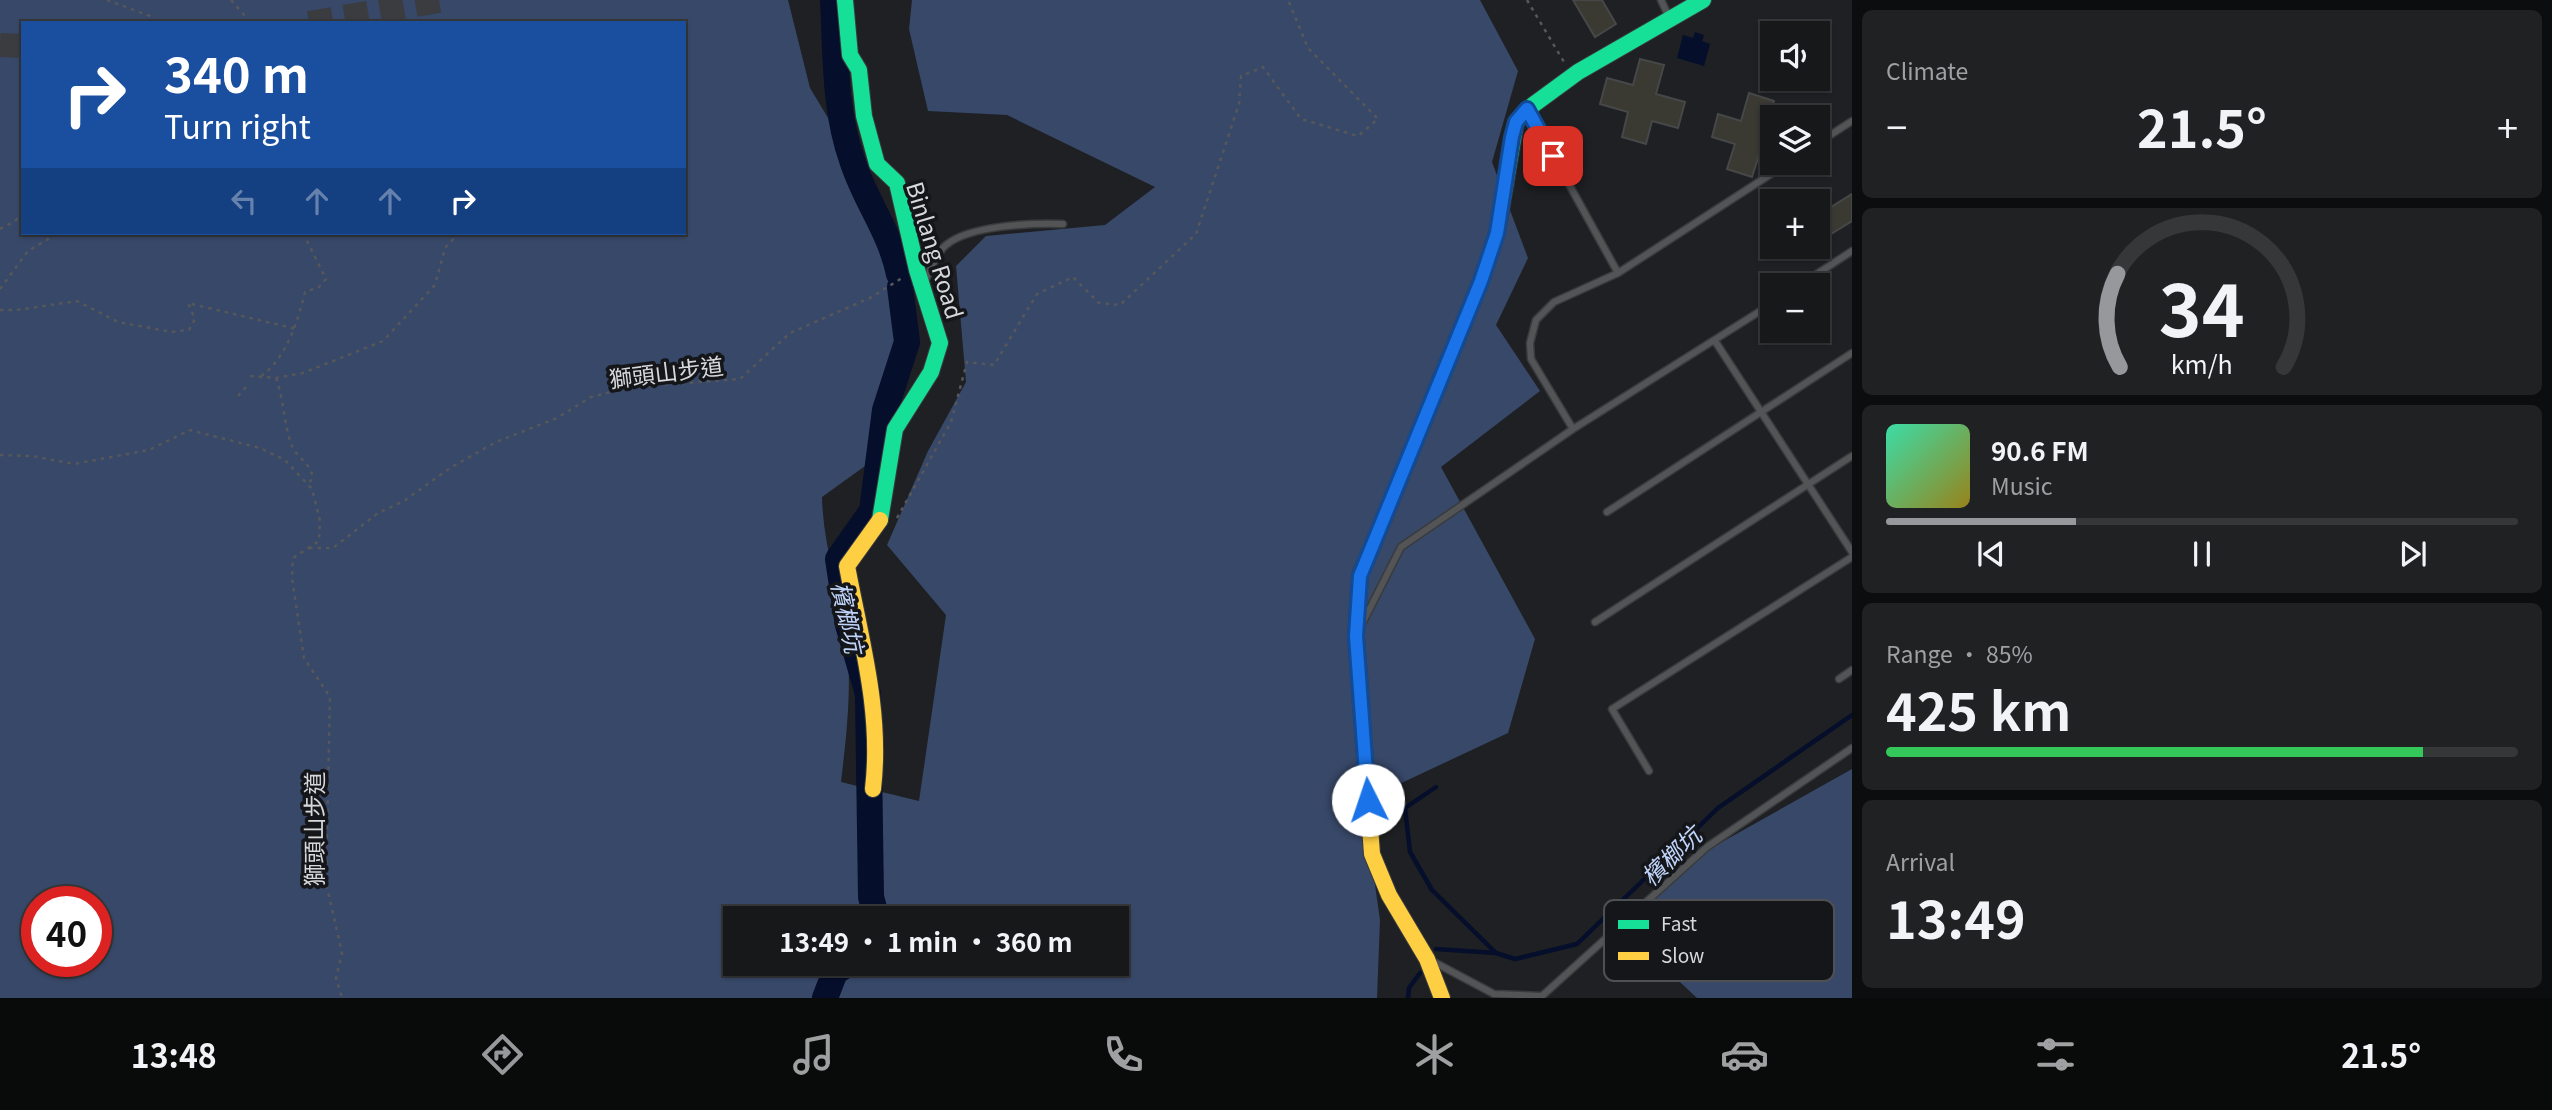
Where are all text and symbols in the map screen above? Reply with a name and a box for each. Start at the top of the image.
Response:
map controls [1760,21,1830,343]
button: sound [1760,21,1830,91]
text: 340 m [164,36,309,107]
icon: right [49,49,140,140]
text: Climate [1886,53,1968,87]
text: 21.5° [2137,88,2267,163]
text: − [1886,98,1907,153]
text: + [2497,98,2518,153]
text: Turn right [164,102,311,148]
button: layers [1760,105,1830,175]
pin [1523,126,1583,186]
icon: arrive [1534,137,1572,175]
street label: Binlang Road [899,177,973,323]
icon: left [225,182,263,220]
icon: ahead [298,182,336,220]
icon: ahead [371,182,409,220]
icon: right [444,182,482,220]
button: + [1760,189,1830,259]
text: 34 [2159,254,2245,359]
button: − [1760,273,1830,343]
text: km/h [2171,345,2233,381]
street label: 獅頭山步道 [607,347,725,395]
text: 90.6 FM [1991,431,2089,468]
text: Music [1991,468,2052,502]
icon: previous [1972,535,2010,573]
icon: pause [2183,535,2221,573]
icon: next [2394,535,2432,573]
water label: 檳榔坑 [824,578,874,659]
text: Range · 85% [1886,636,2033,670]
text: 425 km [1886,671,2071,746]
position arrow [1331,763,1405,837]
street label: 獅頭山步道 [296,772,330,887]
water label: 檳榔坑 [1632,815,1710,893]
text: Arrival [1886,844,1955,878]
text: 13:49 [1886,879,2026,954]
speed limit sign: 40 [21,886,112,977]
legend [1604,900,1834,981]
text: Fast [1661,909,1697,936]
text: 13:49 · 1 min · 360 m [779,922,1073,959]
text: Slow [1661,941,1704,968]
icon: directions [478,1030,527,1079]
icon: music [789,1030,838,1079]
icon: phone [1099,1030,1148,1079]
icon: climate [1410,1030,1459,1079]
icon: car [1720,1030,1769,1079]
icon: filters [2031,1030,2080,1079]
text: 13:48 [131,1031,217,1077]
text: 21.5° [2341,1031,2421,1077]

